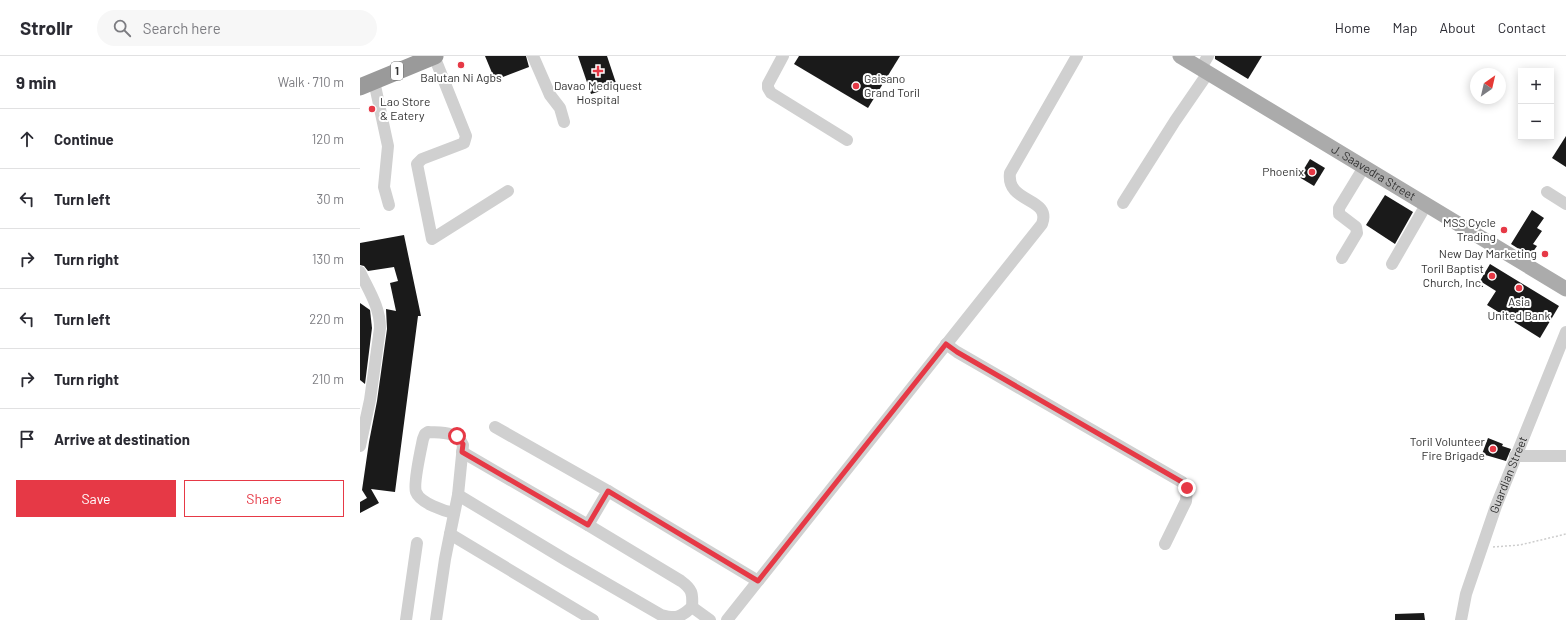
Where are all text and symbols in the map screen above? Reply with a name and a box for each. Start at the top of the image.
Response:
search box [97,10,377,46]
text: Strollr [20,16,73,39]
icon: search [111,17,133,39]
text: Search here [143,19,221,37]
text: Home [1335,19,1371,36]
text: Map [1393,19,1417,36]
text: About [1439,19,1476,36]
text: Contact [1498,19,1546,36]
marker: Balutan Ni Agbs [456,60,466,70]
road number: 1 [391,62,403,80]
marker: Davao Mediquest Hospital [592,65,604,77]
north arrow [1470,68,1506,104]
map controls [1518,68,1554,140]
button: + [1518,68,1554,104]
place label: Balutan Ni Agbs [420,70,502,84]
place label: Gaisano Grand Toril [864,71,920,99]
text: 9 min [16,72,56,92]
text: Walk · 710 m [278,74,344,90]
place label: Davao Mediquest Hospital [554,78,642,106]
marker: Gaisano Grand Toril [851,81,861,91]
place label: Lao Store & Eatery [380,94,430,122]
marker: Lao Store & Eatery [367,104,377,114]
button: − [1518,104,1554,140]
icon: ahead [16,128,38,150]
text: Continue [54,130,114,148]
text: 120 m [312,131,344,147]
street label: J. Saavedra Street [1329,141,1419,203]
place label: Phoenix [1262,164,1304,178]
marker: Phoenix [1307,167,1317,177]
icon: left [16,188,38,210]
text: Turn left [54,190,110,208]
text: 30 m [317,191,344,207]
place label: MSS Cycle Trading [1443,215,1496,243]
marker: MSS Cycle Trading [1499,225,1509,235]
place label: New Day Marketing [1439,246,1537,260]
icon: right [16,248,38,270]
marker: New Day Marketing [1540,249,1550,259]
text: Turn right [54,250,119,268]
text: 130 m [312,251,344,267]
place label: Toril Baptist Church, Inc. [1421,261,1484,289]
marker: Toril Baptist Church, Inc. [1487,271,1497,281]
marker: Asia United Bank [1514,283,1524,293]
place label: Asia United Bank [1488,294,1550,322]
icon: left [16,308,38,330]
text: Turn left [54,310,110,328]
text: 220 m [309,311,344,327]
icon: right [16,368,38,390]
text: Turn right [54,370,119,388]
text: 210 m [312,371,344,387]
route start [448,427,466,445]
icon: arrive [16,428,38,450]
text: Arrive at destination [54,430,190,448]
place label: Toril Volunteer Fire Brigade [1410,434,1486,462]
street label: Guardian Street [1486,434,1529,515]
marker: Toril Volunteer Fire Brigade [1488,444,1498,454]
route end [1178,479,1196,497]
button: Save [16,480,176,517]
button: Share [184,480,344,517]

